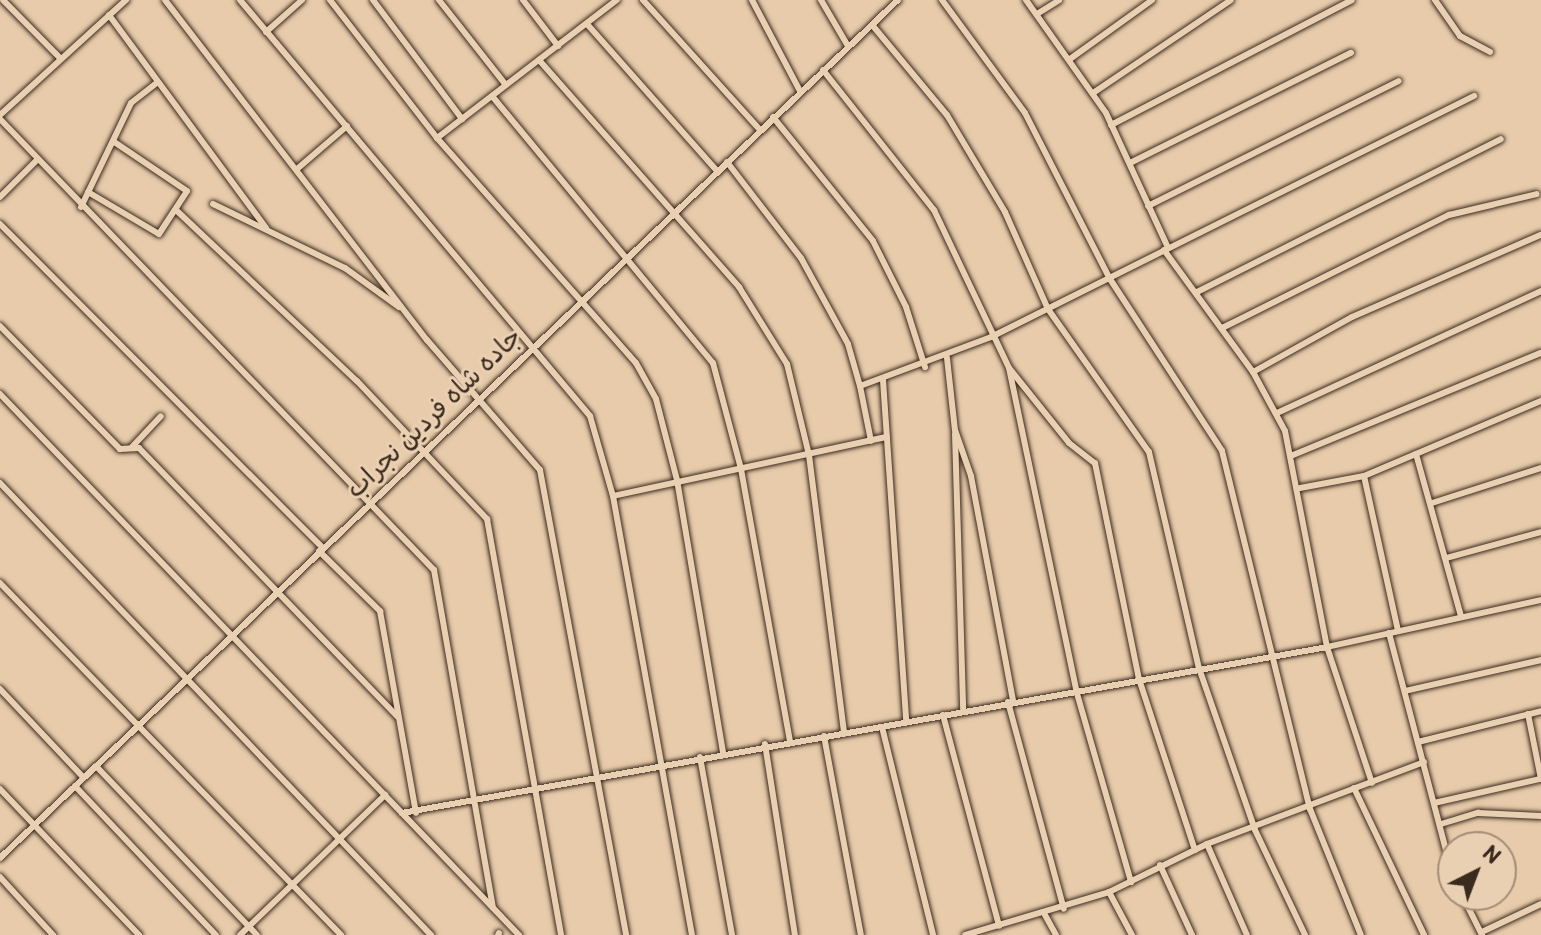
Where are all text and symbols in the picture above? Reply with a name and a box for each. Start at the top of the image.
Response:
street label: جاده شاه فردین نجراب [340,321,528,505]
north arrow [1437,831,1517,911]
text: N [1477,839,1507,869]

